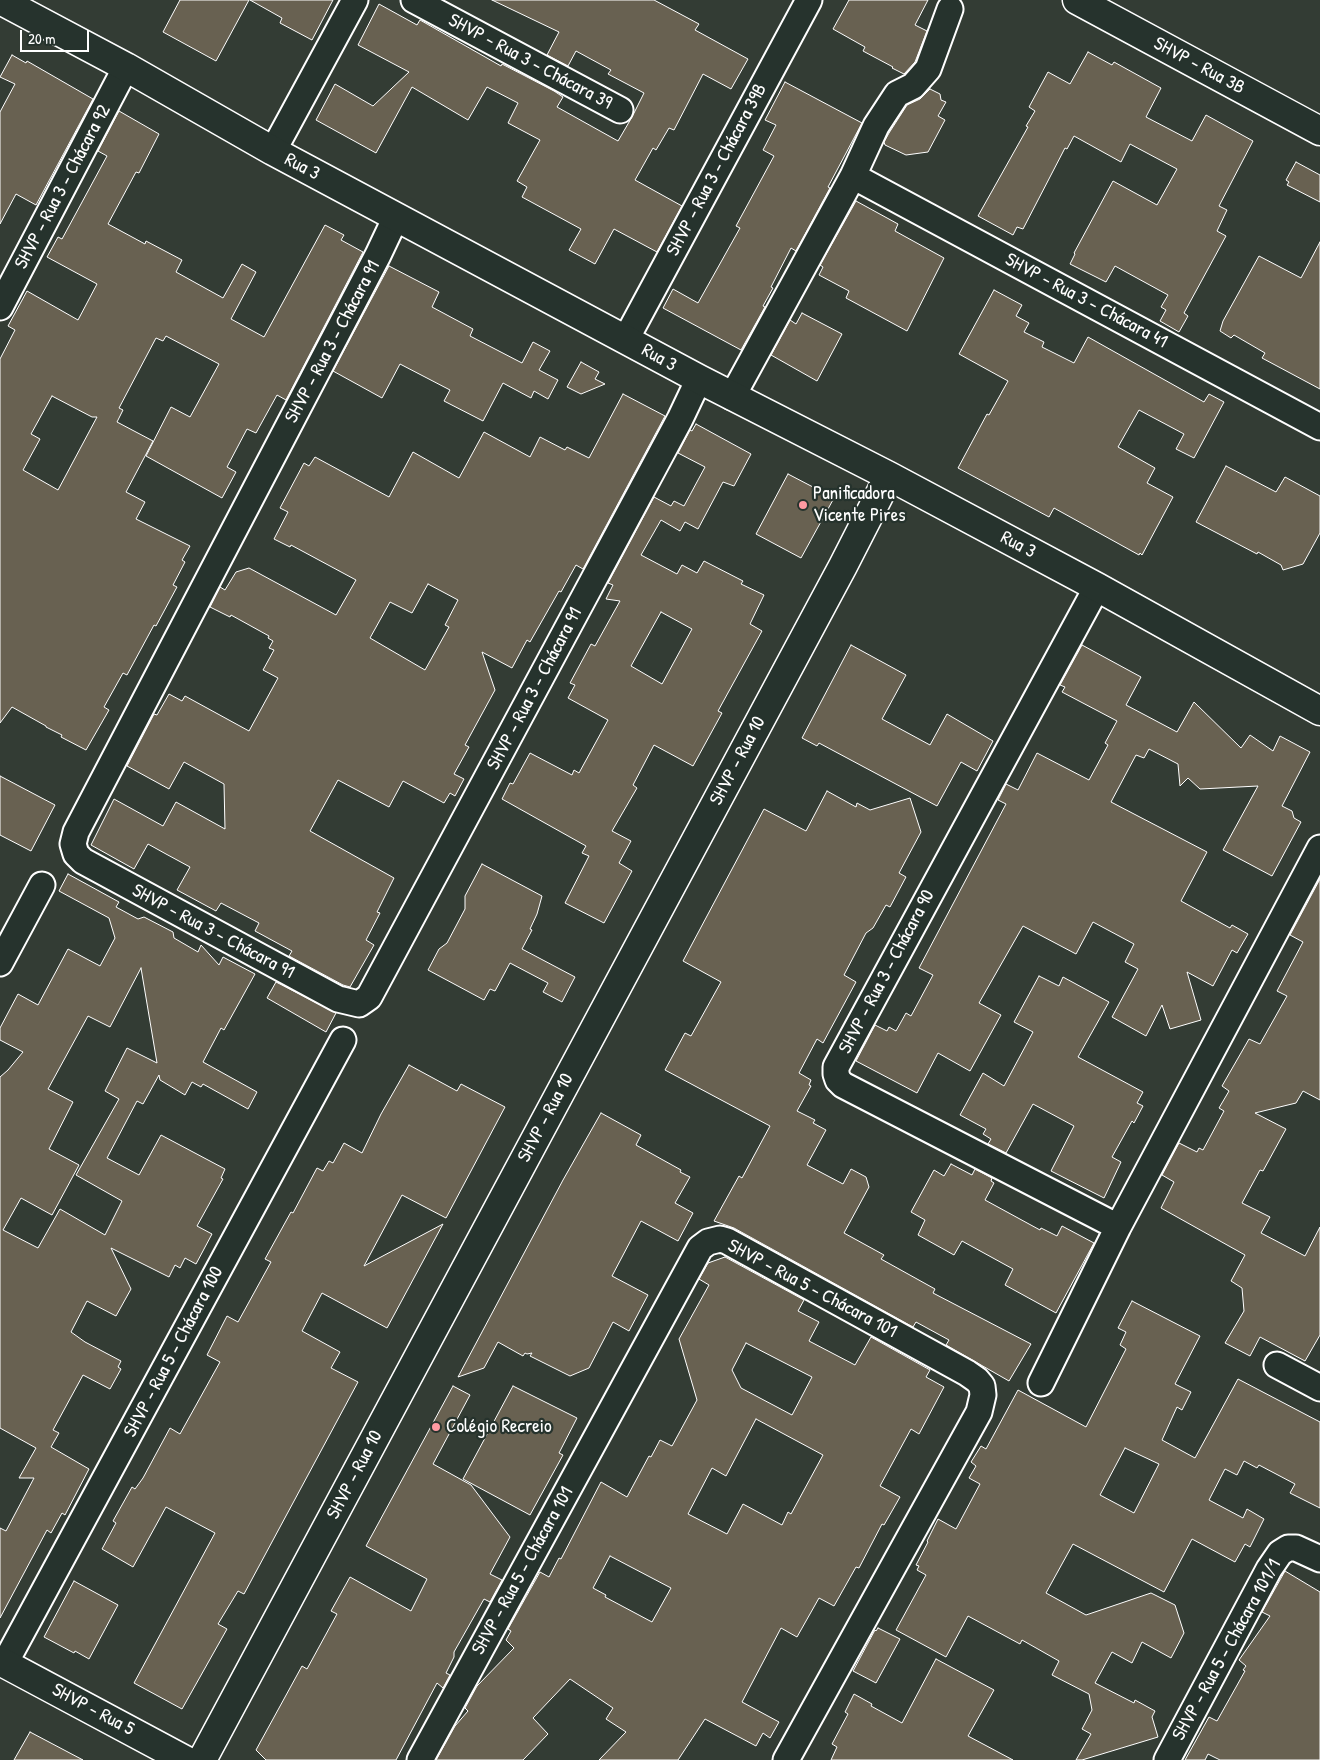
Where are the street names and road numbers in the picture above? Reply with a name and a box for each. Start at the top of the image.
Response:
street label: SHVP - Rua 3 - Chácara 39 [444,9,616,115]
street label: SHVP - Rua 3B [1149,32,1249,100]
street label: SHVP - Rua 3 - Chácara 39B [662,80,772,260]
street label: SHVP - Rua 3 - Chácara 92 [10,101,116,273]
street label: Rua 3 [281,148,323,186]
street label: SHVP - Rua 3 - Chácara 41 [1001,249,1171,353]
street label: SHVP - Rua 3 - Chácara 91 [281,257,385,427]
street label: Rua 3 [637,339,681,377]
street label: Rua 3 [997,526,1039,564]
street label: SHVP - Rua 3 - Chácara 91 [483,604,587,774]
street label: SHVP - Rua 10 [705,713,771,809]
street label: SHVP - Rua 3 - Chácara 91 [128,880,298,984]
street label: SHVP - Rua 3 - Chácara 90 [834,886,940,1058]
street label: SHVP - Rua 10 [513,1070,579,1166]
street label: SHVP - Rua 5 - Chácara 101 [723,1235,901,1343]
street label: SHVP - Rua 5 - Chácara 100 [119,1263,229,1441]
street label: SHVP - Rua 10 [322,1427,388,1523]
street label: SHVP - Rua 5 - Chácara 101 [467,1483,579,1659]
street label: SHVP - Rua 5 - Chácara 101/1 [1168,1556,1286,1744]
street label: SHVP - Rua 5 [48,1679,138,1741]

